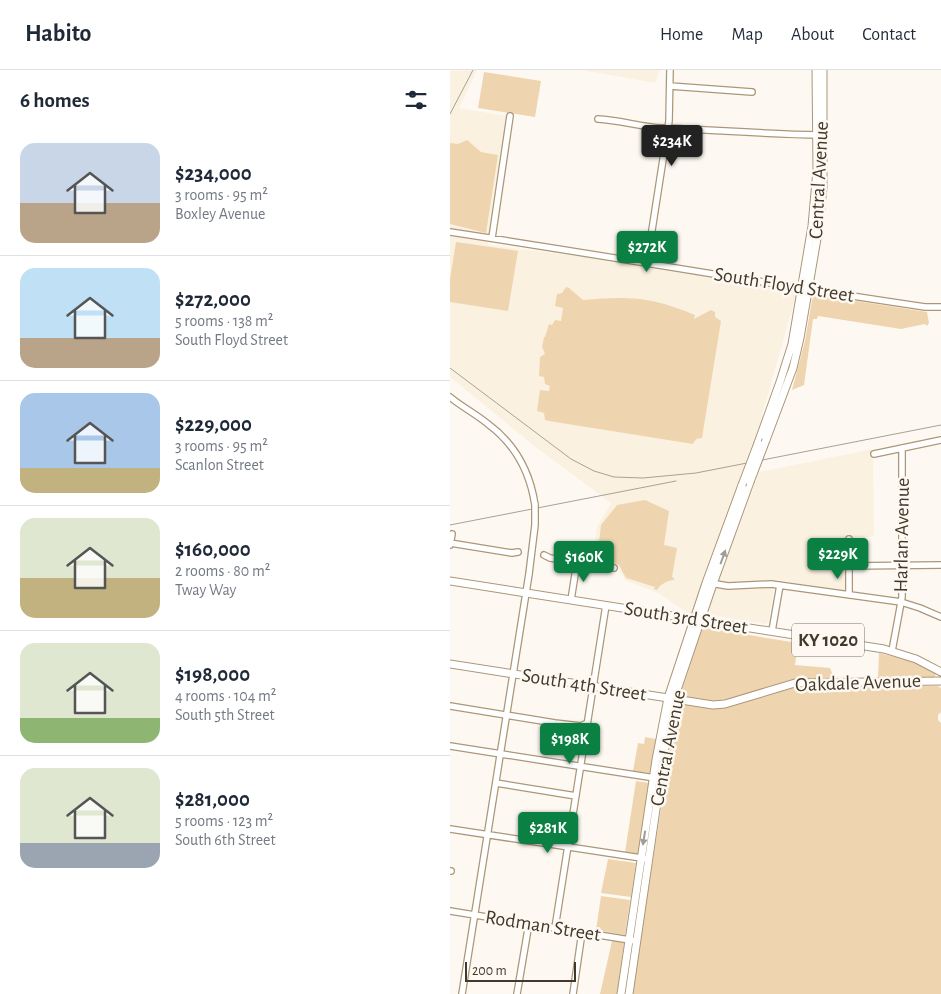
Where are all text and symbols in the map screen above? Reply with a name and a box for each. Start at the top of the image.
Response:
text: Habito [25,22,91,46]
text: Home [660,26,703,44]
text: Map [731,26,763,44]
text: About [791,26,834,44]
text: Contact [862,26,916,44]
icon: filters [402,86,430,114]
text: 6 homes [20,90,90,111]
street label: Central Avenue [806,121,832,239]
pin: $234K [637,124,707,167]
text: $234K [652,133,692,149]
icon: home [60,163,120,223]
text: $234,000 [175,163,252,184]
text: 3 rooms · 95 m² [175,187,268,203]
text: Boxley Avenue [175,206,265,222]
pin: $272K [612,230,682,273]
text: $272K [628,239,666,255]
street label: South Floyd Street [713,264,856,306]
icon: home [60,288,120,348]
text: $272,000 [175,289,251,310]
text: 5 rooms · 138 m² [175,313,273,329]
text: South Floyd Street [175,332,288,348]
icon: home [60,413,120,473]
text: $229,000 [175,414,252,435]
text: 3 rooms · 95 m² [175,438,268,454]
text: Scanlon Street [175,457,264,473]
street label: Harlan Avenue [891,477,913,593]
icon: home [60,538,120,598]
pin: $229K [803,538,873,580]
text: $160,000 [175,539,251,560]
pin: $160K [549,540,619,583]
text: $229K [818,546,858,562]
text: $160K [565,549,603,565]
one-way arrow [720,550,727,565]
text: 2 rooms · 80 m² [175,563,270,579]
text: Tway Way [175,582,236,598]
street label: South 3rd Street [623,598,750,638]
road number: KY 1020 [792,624,864,656]
icon: home [60,663,120,723]
text: $198,000 [175,664,250,685]
street label: South 4th Street [520,665,648,705]
street label: Oakdale Avenue [795,671,921,695]
text: 4 rooms · 104 m² [175,688,276,704]
street label: Central Avenue [647,688,689,808]
text: South 5th Street [175,707,275,723]
pin: $198K [535,722,605,765]
text: $198K [551,731,589,747]
icon: home [60,788,120,848]
text: $281,000 [175,789,250,810]
pin: $281K [513,812,583,854]
text: 5 rooms · 123 m² [175,813,273,829]
text: $281K [529,820,567,836]
one-way arrow [640,830,648,846]
text: South 6th Street [175,832,276,848]
street label: Rodman Street [484,907,603,945]
scale bar [465,959,576,982]
text: 200 m [472,964,507,978]

